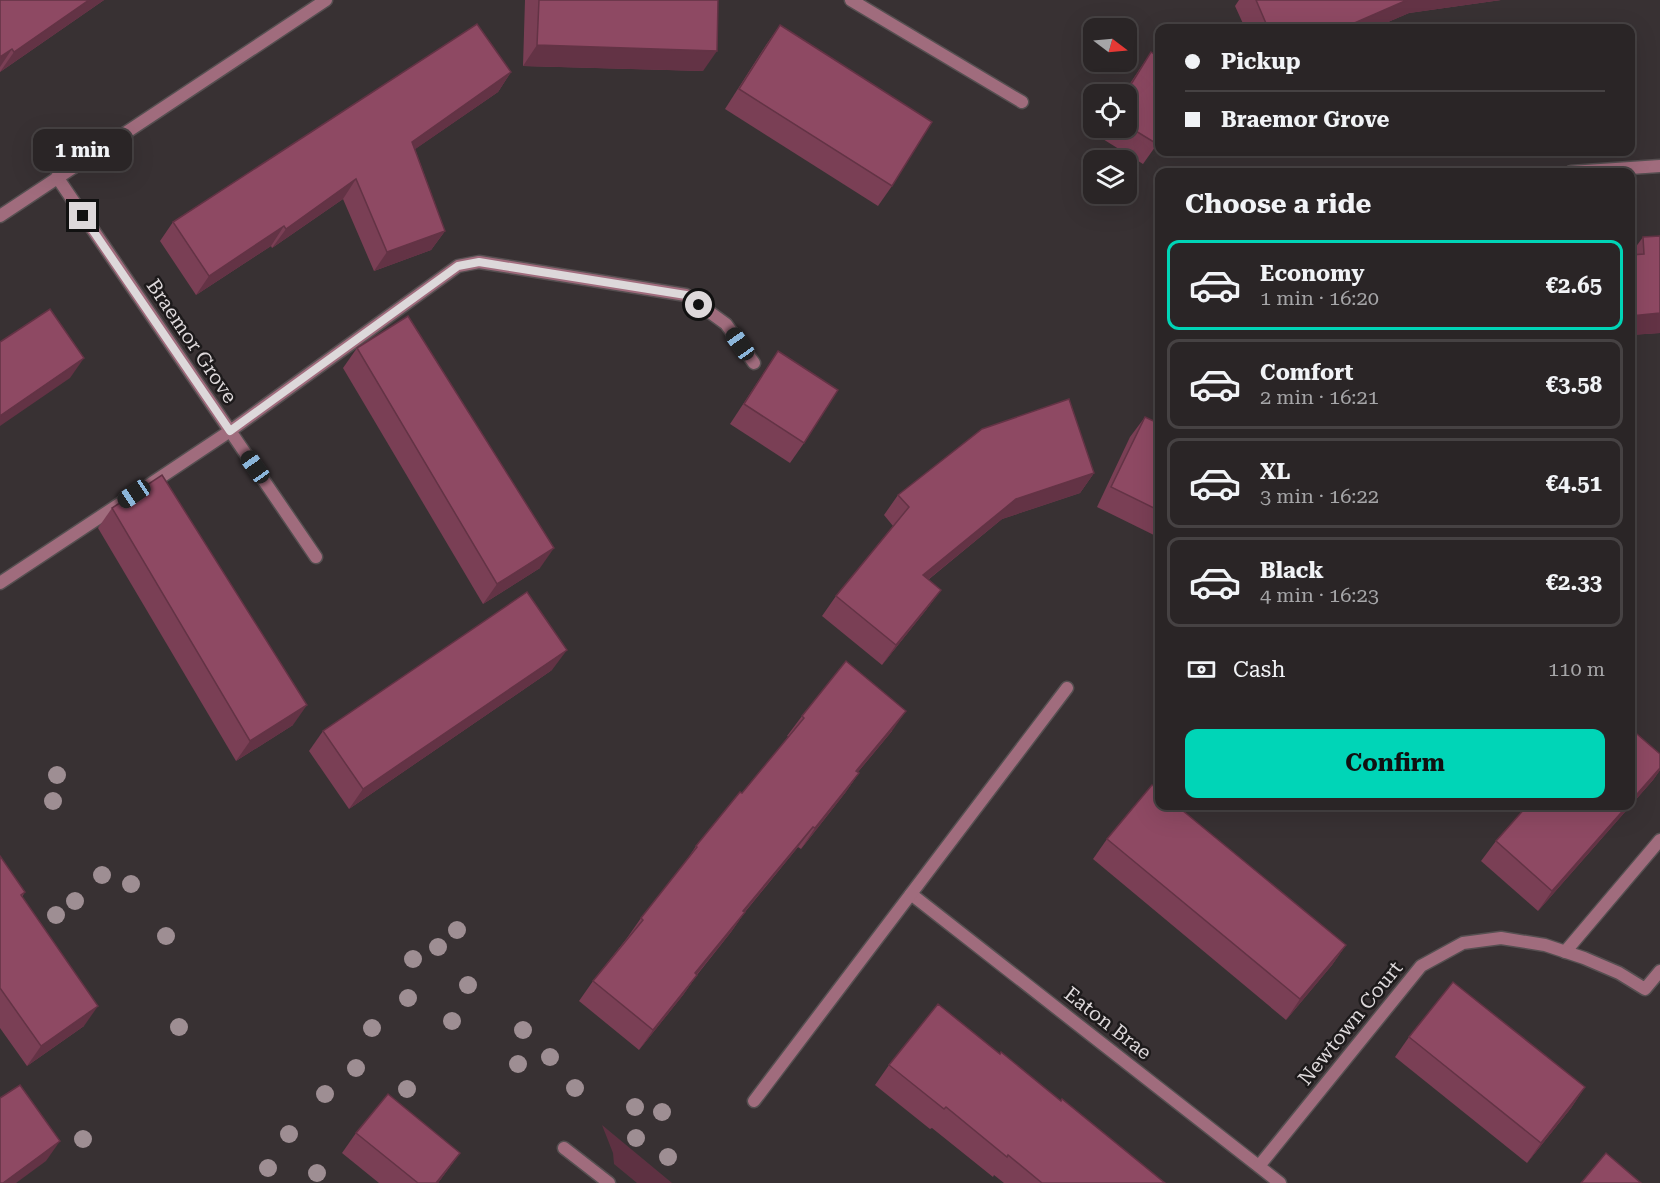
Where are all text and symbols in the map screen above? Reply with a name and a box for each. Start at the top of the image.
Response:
north arrow [1083,18,1137,72]
map controls [1083,18,1137,204]
text: Pickup [1221,49,1301,74]
button: locate [1083,84,1137,138]
text: Braemor Grove [1221,107,1390,132]
callout: 1 min [34,129,132,171]
text: 1 min [55,138,110,162]
button: layers [1083,150,1137,204]
text: Choose a ride [1185,188,1371,220]
route end [69,202,96,229]
icon: car [1188,258,1242,312]
text: Economy [1260,261,1364,286]
text: €2.65 [1546,273,1602,298]
street label: Braemor Grove [142,274,242,408]
text: 1 min · 16:20 [1260,286,1379,310]
route start [685,291,712,318]
car [722,324,758,364]
icon: car [1188,357,1242,411]
text: Comfort [1260,360,1353,385]
text: €3.58 [1546,372,1602,397]
text: 2 min · 16:21 [1260,385,1379,409]
car [237,447,273,487]
icon: car [1188,456,1242,510]
text: XL [1260,459,1290,484]
text: €4.51 [1546,471,1602,496]
car [114,476,154,512]
text: 3 min · 16:22 [1260,484,1379,508]
icon: car [1188,555,1242,609]
text: Black [1260,558,1324,583]
text: €2.33 [1546,570,1602,595]
text: 4 min · 16:23 [1260,583,1379,607]
icon: cash [1185,653,1218,686]
text: Cash [1233,657,1285,682]
text: 110 m [1548,657,1605,681]
button: Confirm [1185,729,1605,798]
street label: Newtown Court [1293,956,1408,1090]
street label: Eaton Brae [1060,982,1156,1065]

